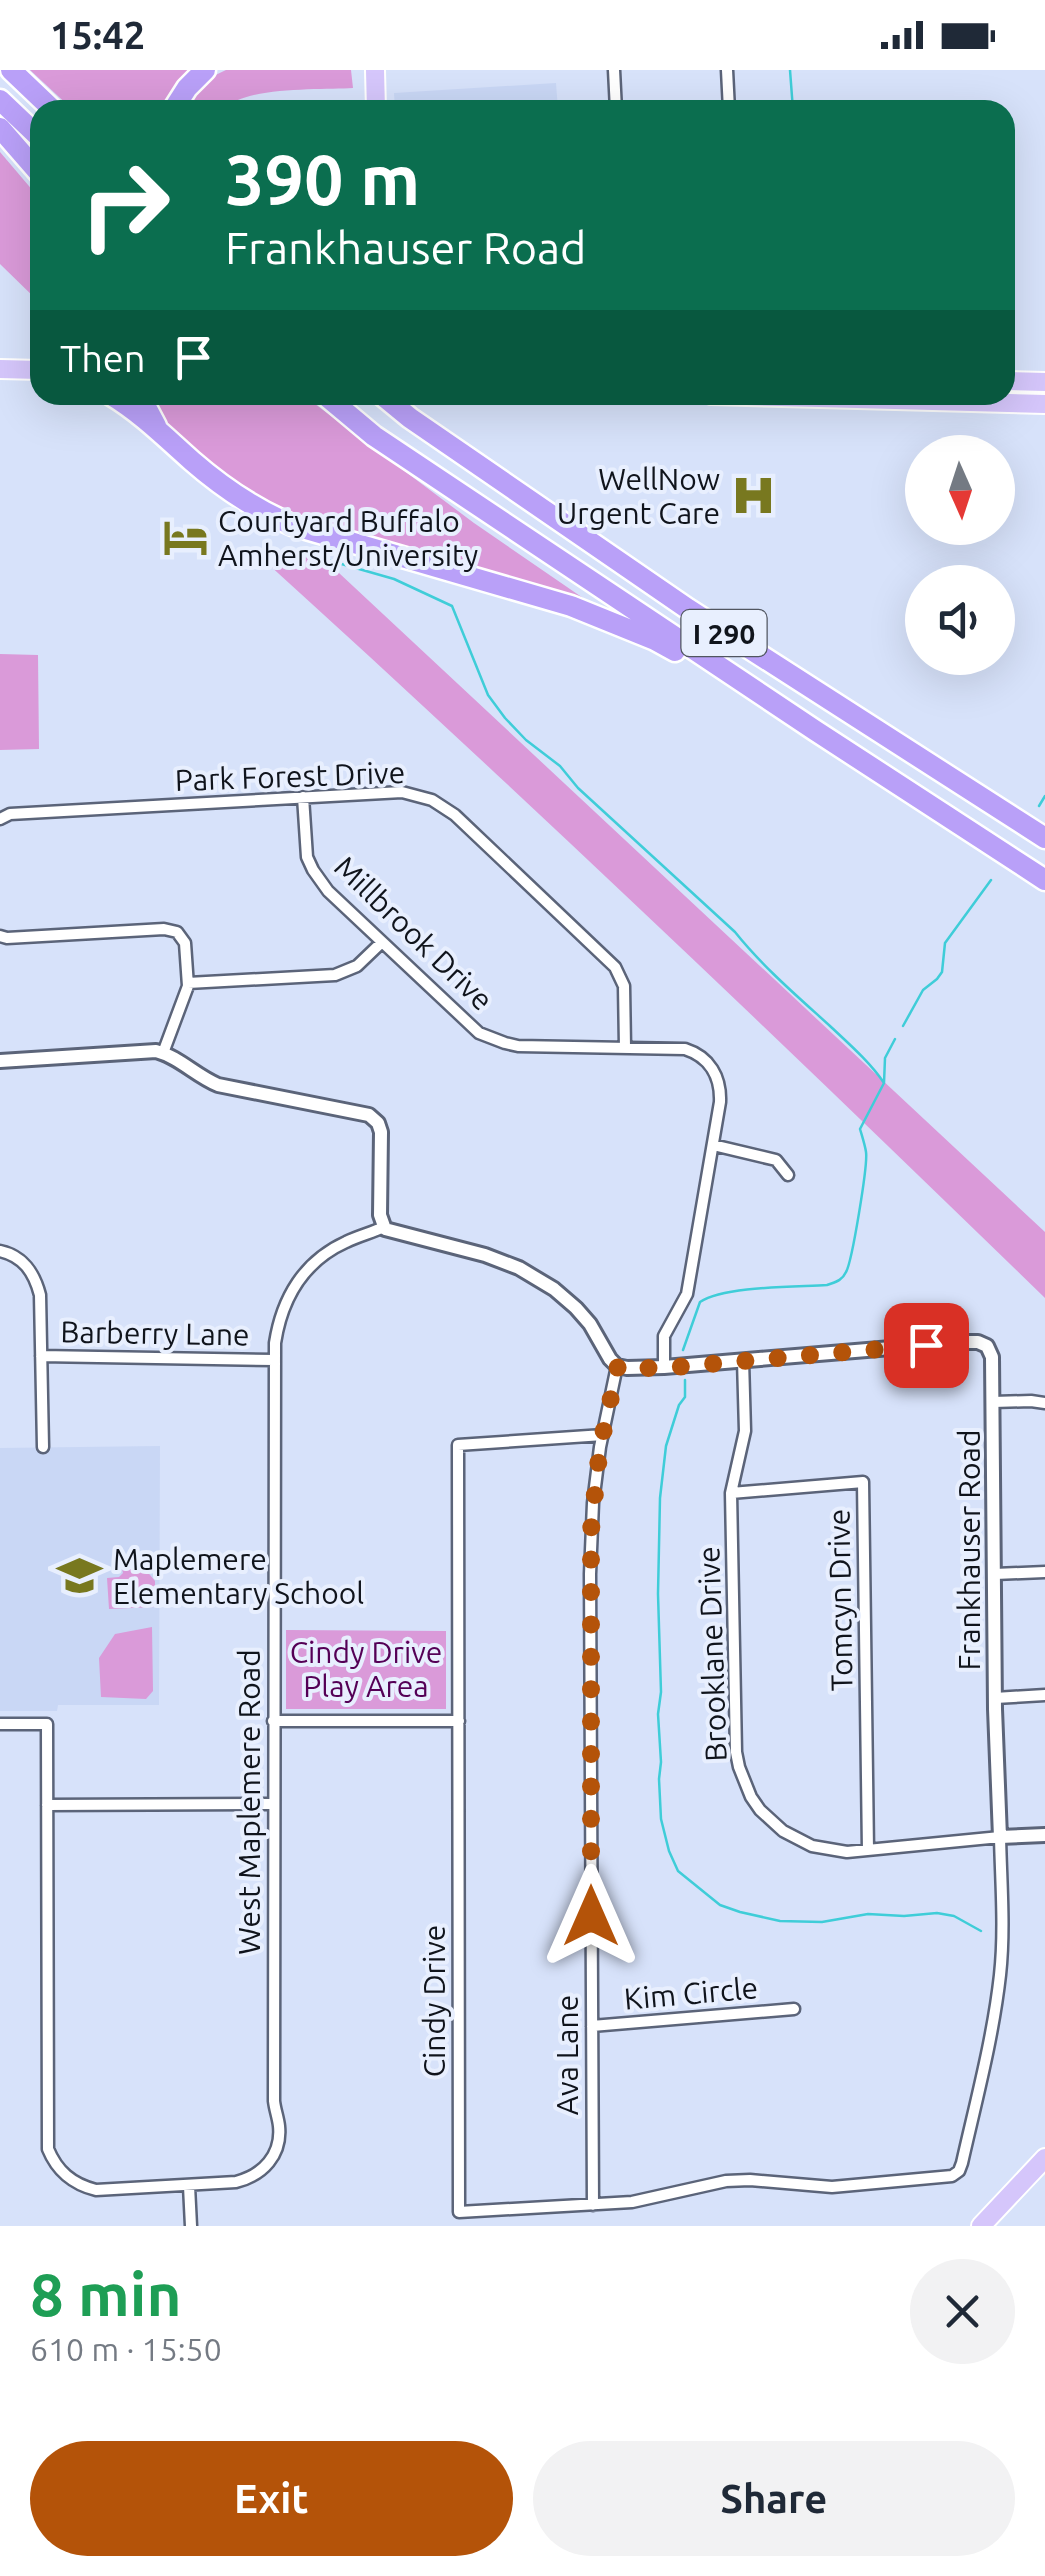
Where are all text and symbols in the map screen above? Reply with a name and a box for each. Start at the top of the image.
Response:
text: 15:42 [50,14,145,56]
icon: right [60,140,190,270]
text: 390 m [225,140,420,218]
text: Frankhauser Road [225,222,586,273]
icon: arrive [166,330,221,385]
text: Then [60,337,146,379]
north arrow [905,435,1015,545]
map controls [905,435,1015,675]
place label: WellNow Urgent Care [557,462,720,530]
hospital icon: WellNow Urgent Care [729,472,777,520]
place label: Courtyard Buffalo Amherst/University [218,504,478,572]
hotel icon: Courtyard Buffalo Amherst/University [161,514,209,562]
button: sound [905,565,1015,675]
road number: I 290 [682,610,766,656]
street label: Park Forest Drive [174,755,406,797]
street label: Millbrook Drive [328,849,500,1017]
pin [884,1303,969,1388]
street label: Barberry Lane [60,1314,250,1352]
icon: arrive [899,1318,954,1373]
street label: Frankhauser Road [952,1430,986,1670]
street label: Tomcyn Drive [821,1509,859,1691]
place label: Maplemere Elementary School [113,1542,364,1610]
street label: Brooklane Drive [691,1546,733,1762]
school or university icon: Maplemere Elementary School [56,1552,104,1600]
park label: Cindy Drive Play Area [290,1635,442,1703]
street label: West Maplemere Road [232,1649,266,1955]
position arrow [539,1864,643,1968]
street label: Cindy Drive [417,1925,451,2077]
street label: Kim Circle [623,1970,759,2016]
street label: Ava Lane [550,1995,584,2115]
button: close [910,2259,1015,2364]
text: 8 min [30,2260,182,2327]
text: 610 m · 15:50 [30,2331,222,2367]
button: Exit [30,2441,513,2556]
button: Share [533,2441,1015,2556]

